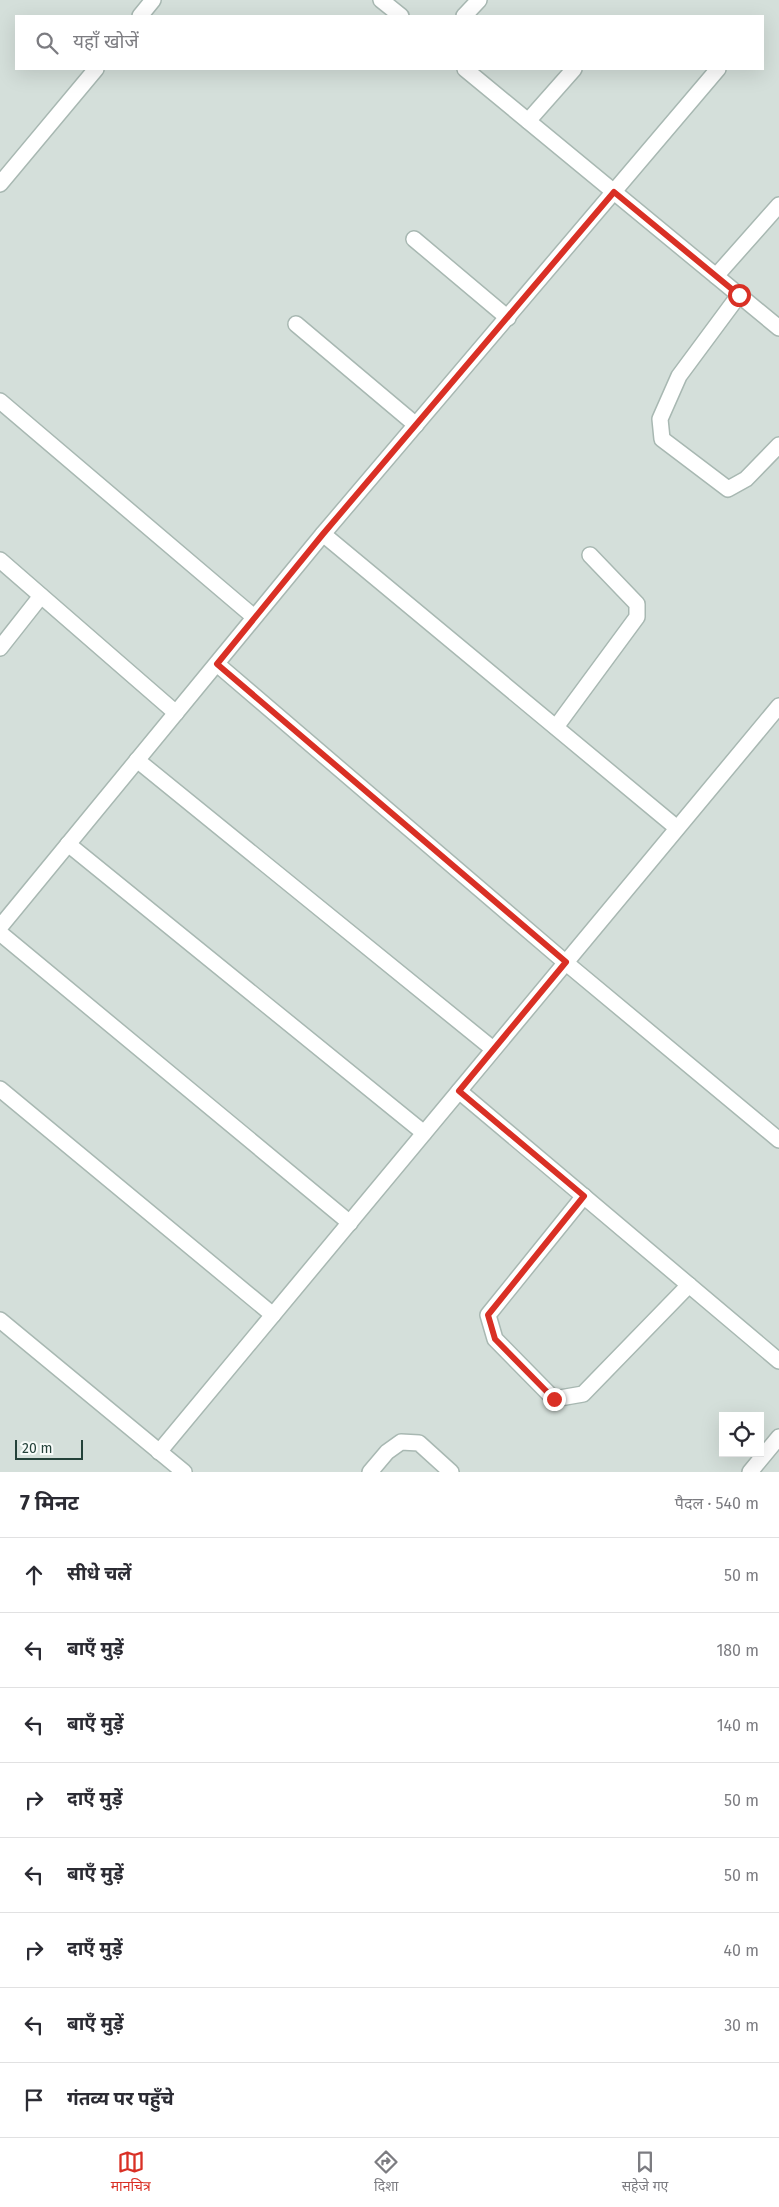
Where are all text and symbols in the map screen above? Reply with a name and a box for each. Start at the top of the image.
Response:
search box [15,15,764,70]
icon: search [33,29,61,57]
text: यहाँ खोजें [73,30,139,53]
route start [728,284,751,307]
route end [543,1388,566,1411]
map controls [719,1412,764,1457]
button: locate [719,1412,764,1457]
scale bar [15,1437,82,1460]
text: 20 m [22,1440,52,1457]
text: 7 मिनट [20,1490,79,1516]
text: पैदल · 540 m [675,1494,759,1513]
icon: ahead [20,1561,48,1589]
text: सीधे चलें [67,1562,131,1585]
text: 50 m [724,1566,759,1585]
icon: left [20,1636,48,1664]
text: बाएँ मुड़ें [67,1637,124,1660]
text: 180 m [716,1641,759,1660]
icon: left [20,1711,48,1739]
text: बाएँ मुड़ें [67,1712,124,1735]
text: 140 m [717,1716,759,1735]
icon: right [20,1786,48,1814]
text: दाएँ मुड़ें [67,1787,123,1810]
text: 50 m [724,1791,759,1810]
icon: left [20,1861,48,1889]
text: बाएँ मुड़ें [67,1862,124,1885]
text: 50 m [724,1866,759,1885]
icon: right [20,1936,48,1964]
text: दाएँ मुड़ें [67,1937,123,1960]
text: 40 m [724,1941,759,1960]
icon: left [20,2011,48,2039]
text: बाएँ मुड़ें [67,2012,124,2035]
text: 30 m [724,2016,759,2035]
icon: arrive [20,2086,48,2114]
text: गंतव्य पर पहुँचे [67,2087,174,2110]
tab: मानचित्र [111,2148,151,2197]
tab: दिशा [372,2148,400,2197]
tab: सहेजे गए [622,2148,668,2197]

